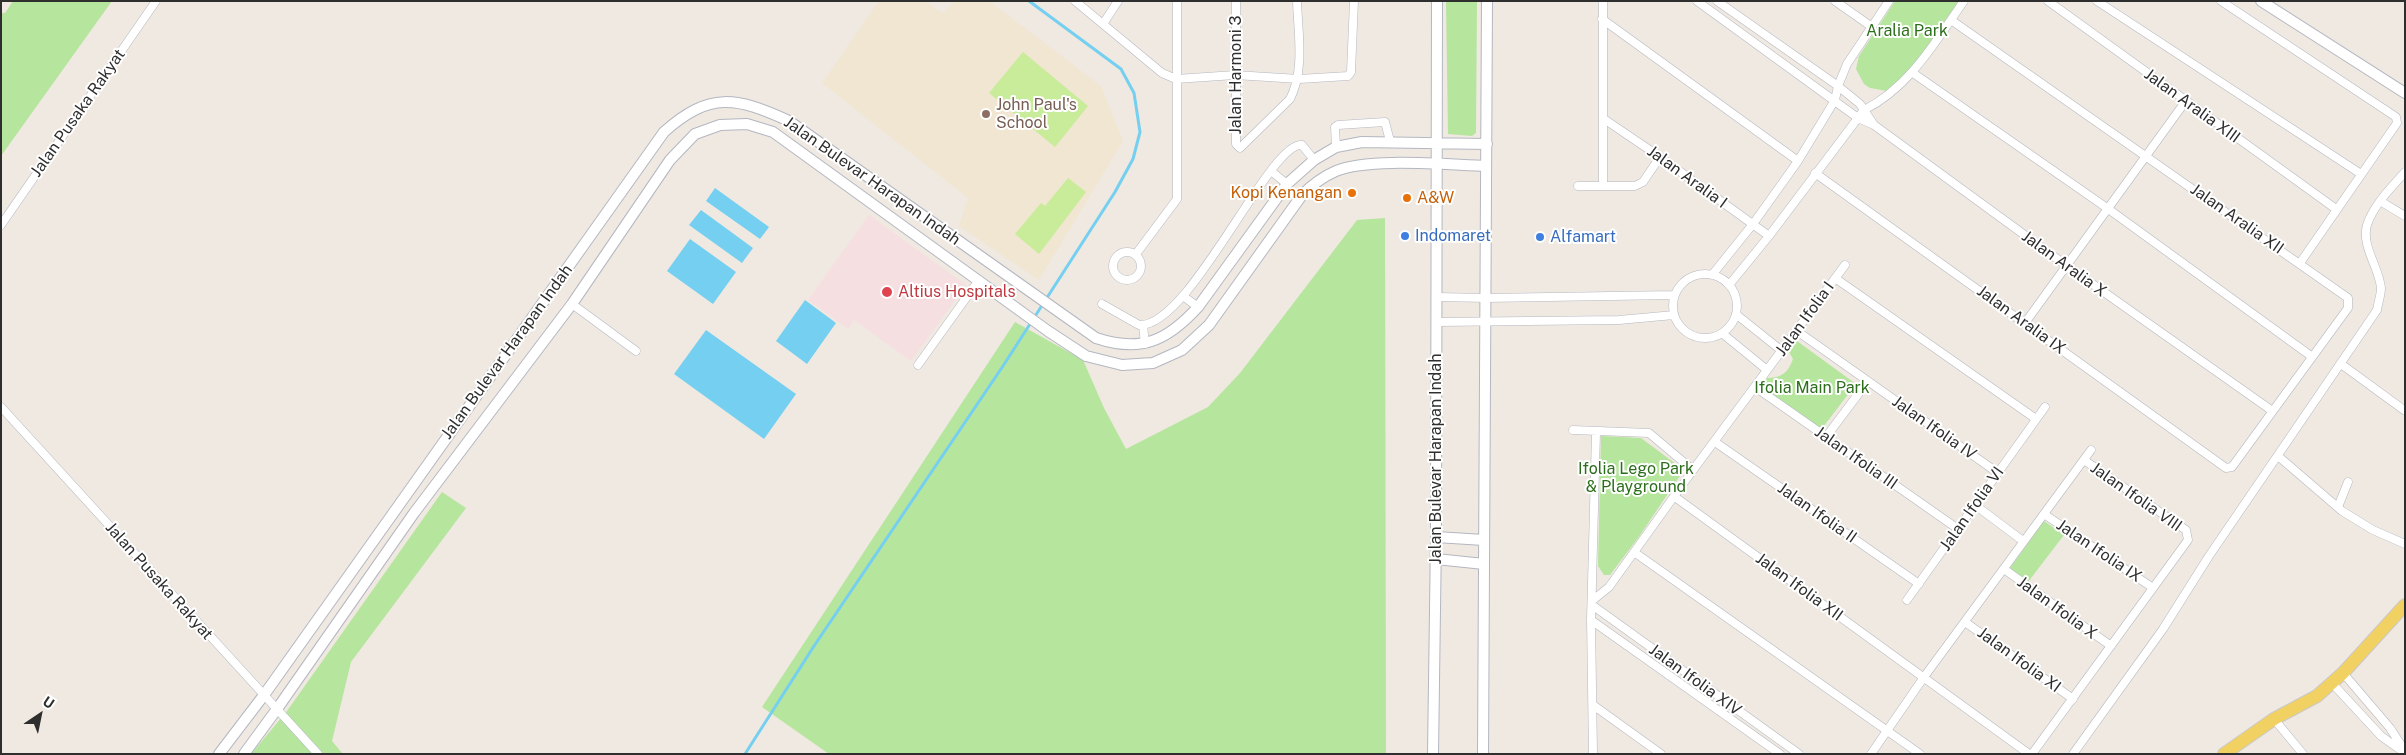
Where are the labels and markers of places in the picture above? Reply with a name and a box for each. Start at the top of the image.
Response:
place label: John Paul's School [996,95,1077,133]
marker: John Paul's School [980,108,992,120]
place label: Kopi Kenangan [1231,183,1342,203]
marker: Kopi Kenangan [1346,187,1358,199]
place label: A&W [1417,188,1454,208]
marker: A&W [1401,192,1413,204]
place label: Indomaret [1415,226,1491,246]
place label: Alfamart [1550,227,1616,247]
marker: Indomaret [1399,230,1411,242]
marker: Alfamart [1534,231,1546,243]
place label: Altius Hospitals [898,282,1016,302]
marker: Altius Hospitals [880,285,894,299]

